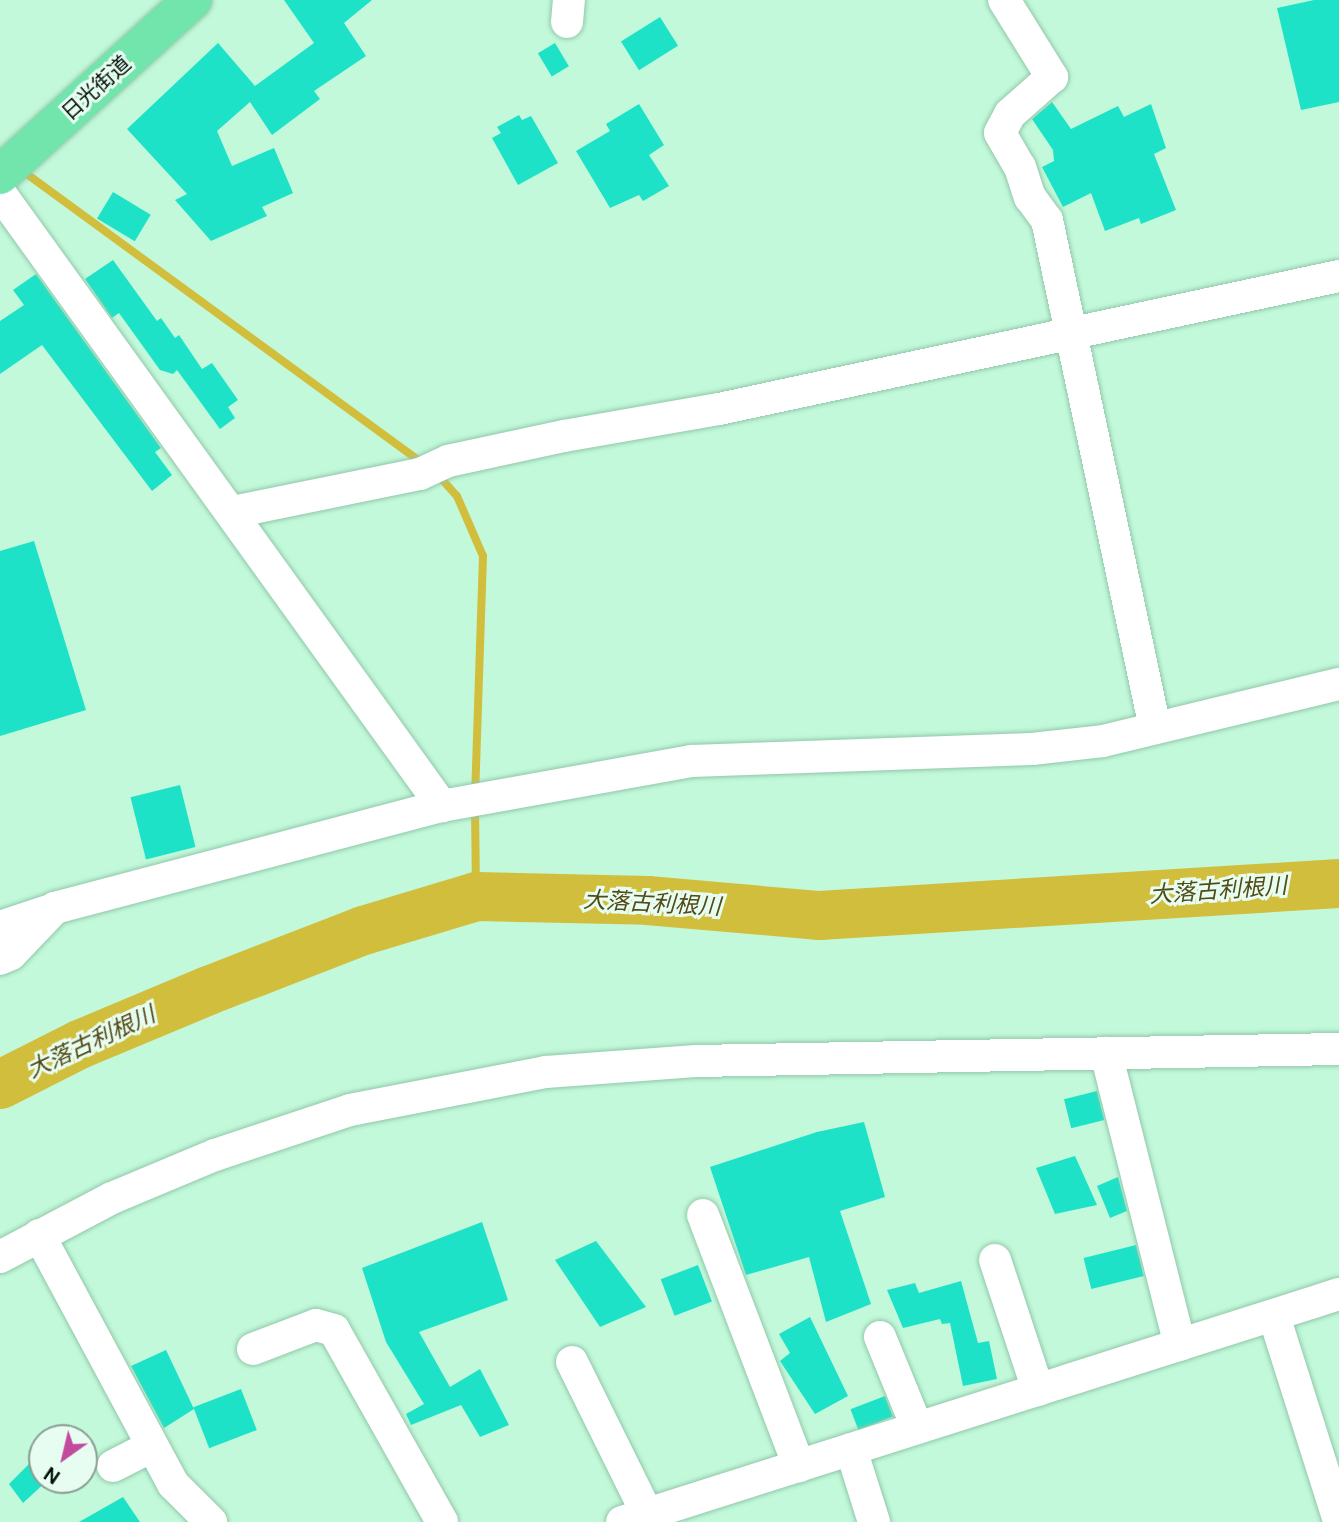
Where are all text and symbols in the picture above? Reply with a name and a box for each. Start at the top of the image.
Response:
street label: 日光街道 [56,51,136,125]
water label: 大落古利根川 [1148,871,1288,909]
water label: 大落古利根川 [582,886,722,920]
water label: 大落古利根川 [23,1000,159,1084]
north arrow [28,1424,98,1494]
text: N [39,1461,65,1489]

